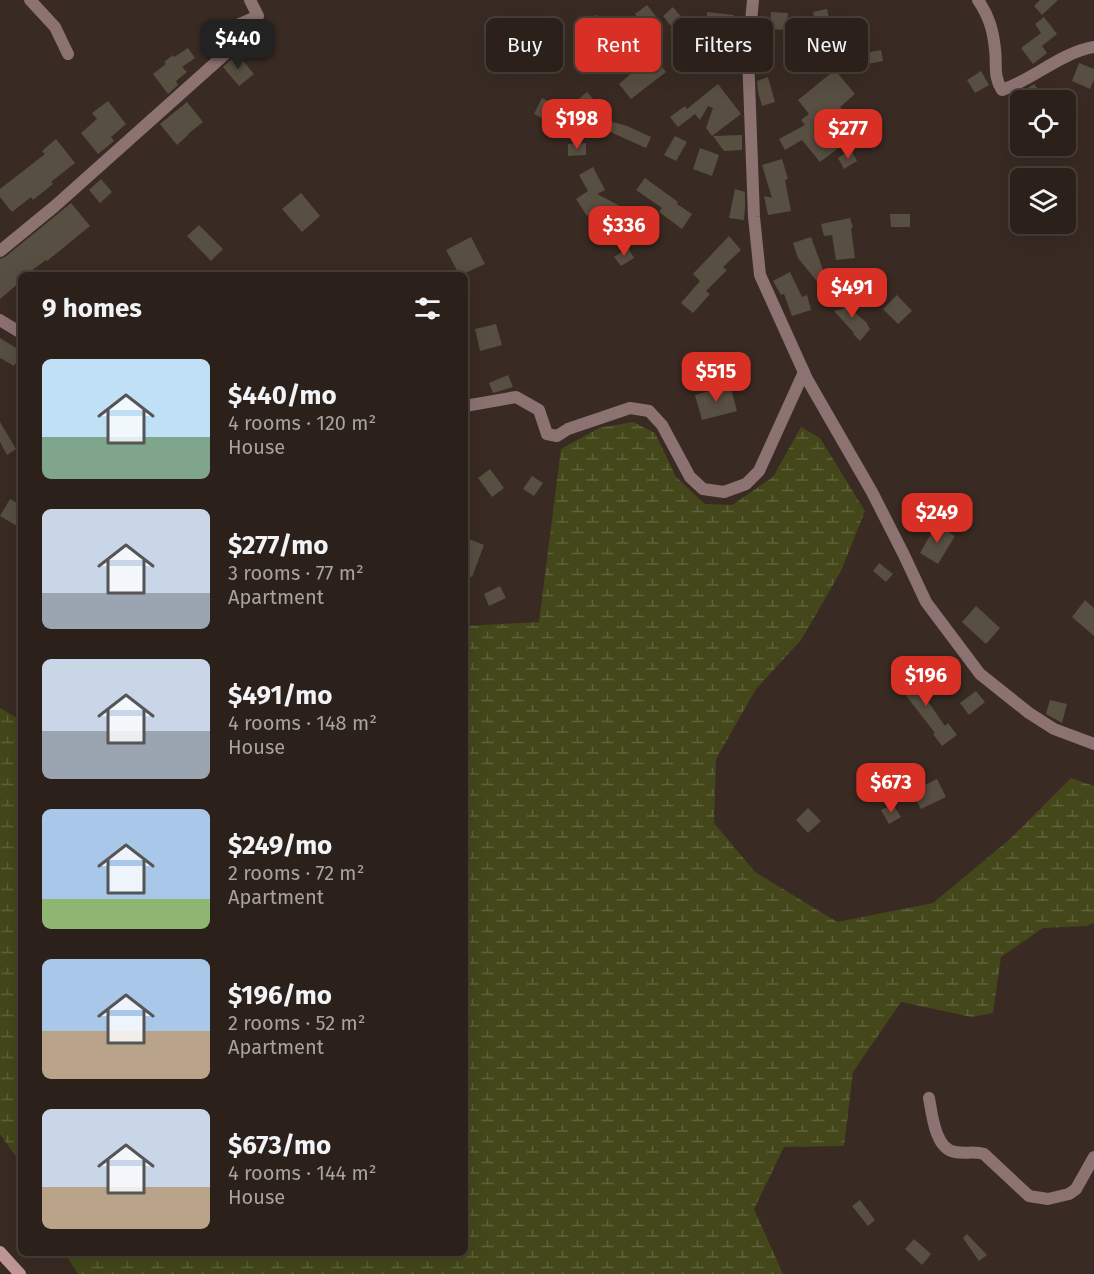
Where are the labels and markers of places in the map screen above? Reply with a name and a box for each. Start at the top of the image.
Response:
pin: $440 [202,19,274,70]
pin: $198 [541,99,613,150]
pin: $277 [812,109,884,160]
pin: $336 [588,206,660,257]
pin: $491 [816,268,888,319]
pin: $515 [680,352,752,403]
pin: $249 [901,493,973,544]
pin: $196 [890,656,962,707]
pin: $673 [855,763,927,814]

